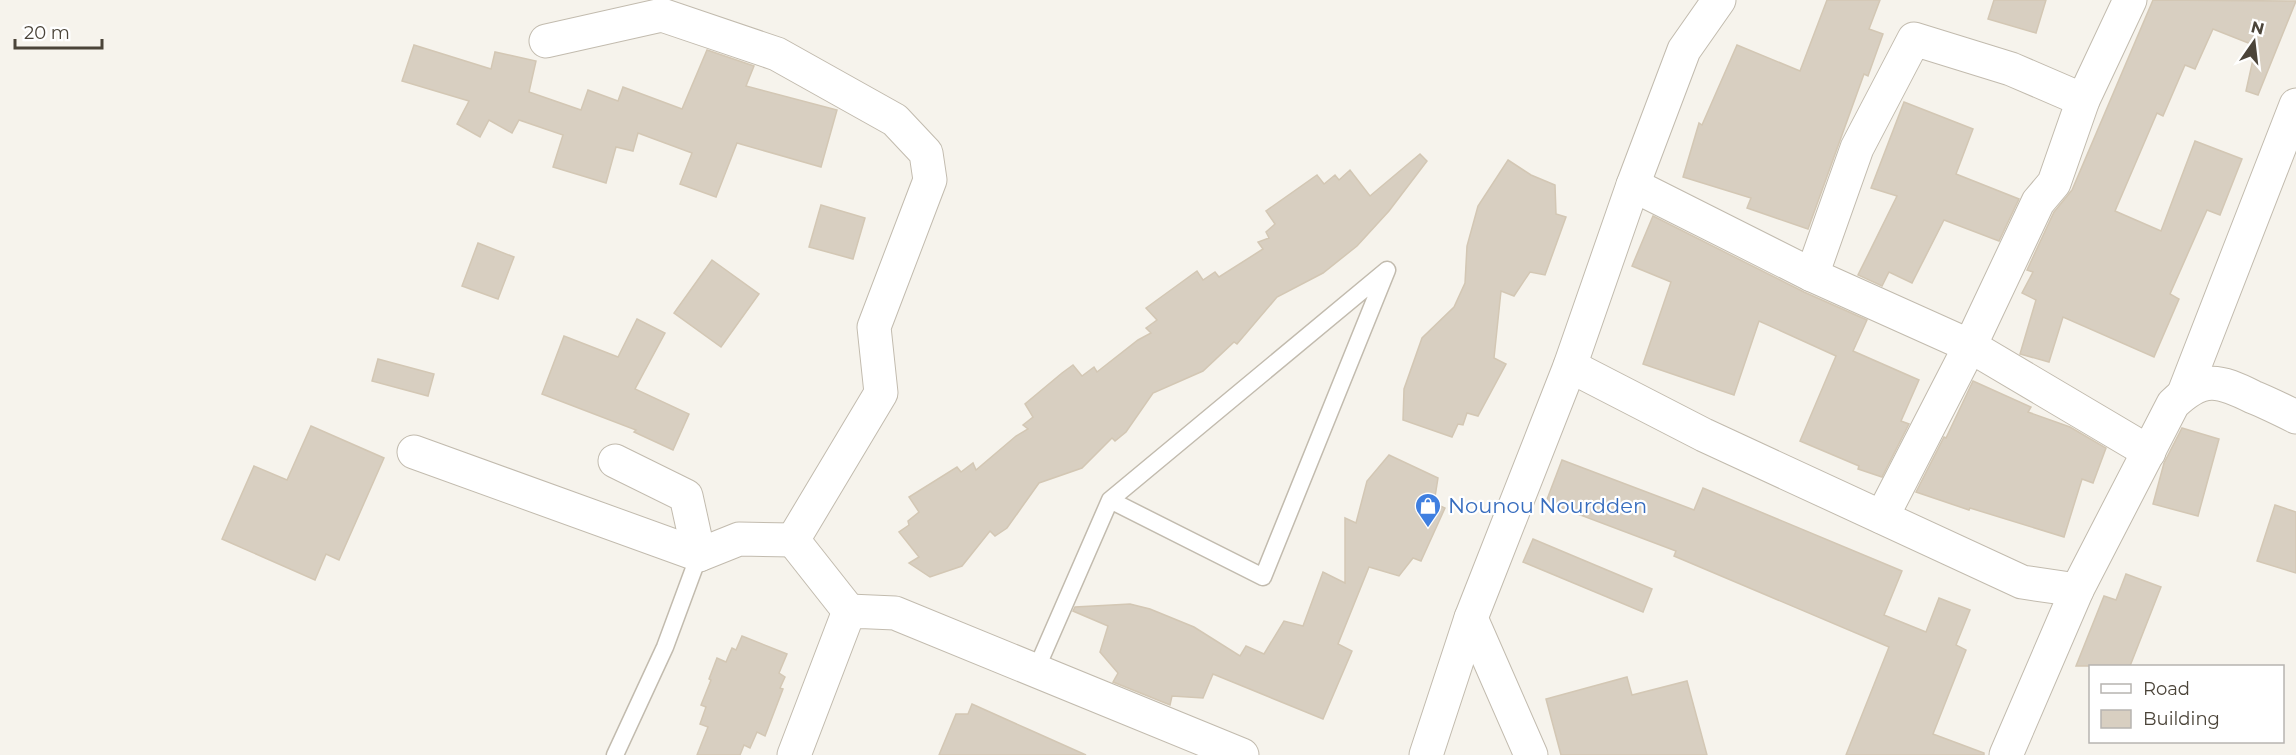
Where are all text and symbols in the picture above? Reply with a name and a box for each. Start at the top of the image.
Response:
scale bar [15,12,102,50]
north arrow [2224,12,2284,72]
text: N [2249,17,2266,39]
text: 20 m [24,22,70,44]
shop icon: Nounou Nourdden [1413,491,1443,529]
place label: Nounou Nourdden [1448,493,1647,518]
legend [2089,665,2284,743]
text: Road [2143,678,2190,700]
text: Building [2143,708,2220,730]

